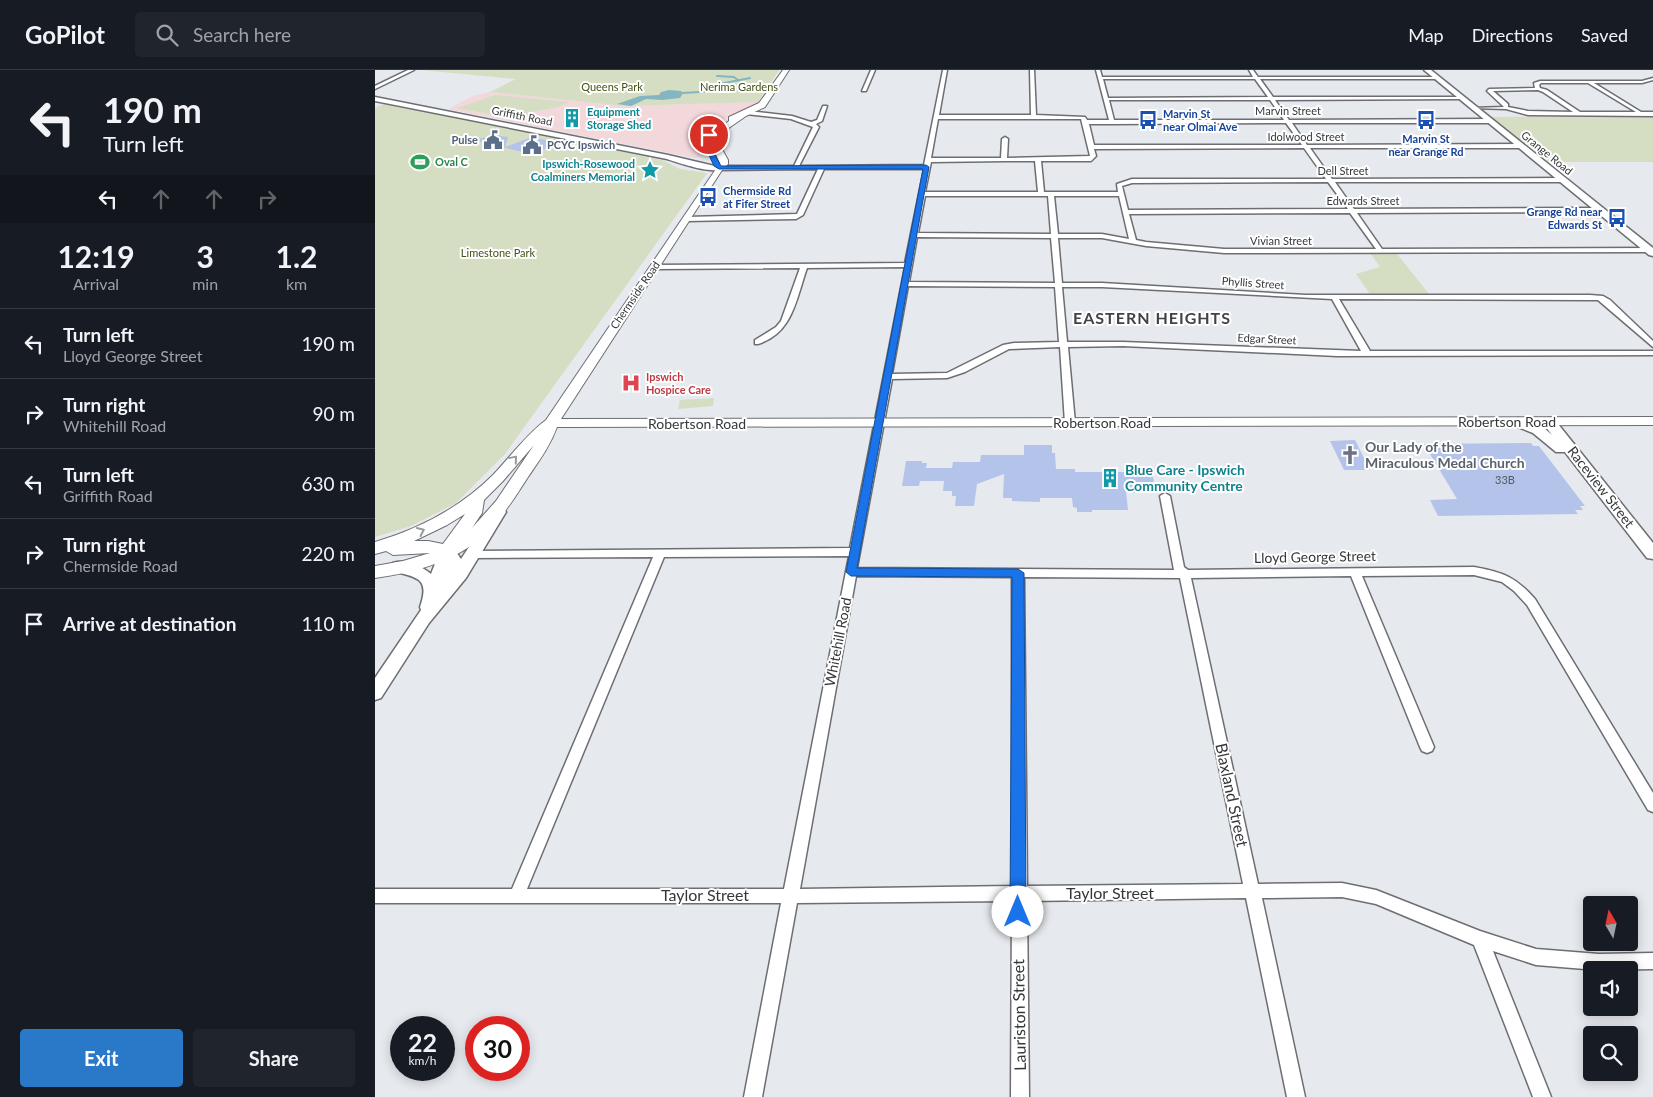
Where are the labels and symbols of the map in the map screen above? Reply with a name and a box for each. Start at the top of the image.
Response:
park label: Queens Park [581,80,643,93]
park label: Nerima Gardens [700,80,778,93]
street label: Griffith Road [491,103,554,128]
street label: Marvin Street [1255,104,1321,117]
place label: Equipment Storage Shed [587,105,651,131]
building icon: Equipment Storage Shed [561,107,583,129]
place label: Marvin St near Olmai Ave [1163,107,1237,133]
bus stop icon: Marvin St near Olmai Ave [1137,109,1159,131]
bus stop icon: Marvin St near Grange Rd [1415,109,1437,131]
pin [688,114,730,156]
street label: Grange Road [1519,128,1576,177]
public building icon: Pulse [482,129,504,151]
street label: Idolwood Street [1268,130,1344,143]
place label: Marvin St near Grange Rd [1388,132,1464,158]
place label: Pulse [452,133,478,146]
public building icon: PCYC Ipswich [521,134,543,156]
place label: PCYC Ipswich [547,138,615,151]
sports icon: Oval C [409,151,431,173]
place label: Oval C [435,155,469,168]
place label: Ipswich-Rosewood Coalminers Memorial [531,157,635,183]
place icon: Ipswich-Rosewood Coalminers Memorial [639,159,661,181]
street label: Dell Street [1317,164,1369,177]
place label: Chermside Rd at Fifer Street [723,184,791,210]
bus stop icon: Chermside Rd at Fifer Street [697,186,719,208]
street label: Edwards Street [1327,194,1399,207]
place label: Grange Rd near Edwards St [1527,205,1603,231]
bus stop icon: Grange Rd near Edwards St [1606,207,1628,229]
street label: Vivian Street [1250,234,1312,247]
park label: Limestone Park [461,246,536,259]
street label: Chermside Road [607,258,662,331]
street label: Phyllis Street [1221,274,1285,291]
district label: EASTERN HEIGHTS [1073,308,1231,327]
street label: Edgar Street [1237,330,1297,347]
place label: Ipswich Hospice Care [646,370,711,396]
hospital icon: Ipswich Hospice Care [620,372,642,394]
street label: Robertson Road [1458,413,1556,430]
street label: Robertson Road [1053,414,1151,431]
street label: Robertson Road [648,415,746,432]
place label: Our Lady of the Miraculous Medal Church [1365,438,1525,471]
street label: Raceview Street [1564,443,1638,531]
church icon: Our Lady of the Miraculous Medal Church [1339,444,1361,466]
one-way arrow [508,456,516,465]
place label: Blue Care - Ipswich Community Centre [1125,461,1245,494]
building icon: Blue Care - Ipswich Community Centre [1099,467,1121,489]
house number: 33B [1495,473,1515,486]
one-way arrow [416,527,425,538]
street label: Lloyd George Street [1254,547,1376,566]
street label: Whitehill Road [821,596,854,688]
street label: Blaxland Street [1212,741,1253,849]
street label: Taylor Street [1066,883,1154,902]
street label: Taylor Street [661,885,749,904]
position arrow [991,885,1043,937]
north arrow [1583,896,1637,951]
street label: Lauriston Street [1008,959,1029,1071]
speed limit sign: 30 [465,1016,530,1081]

